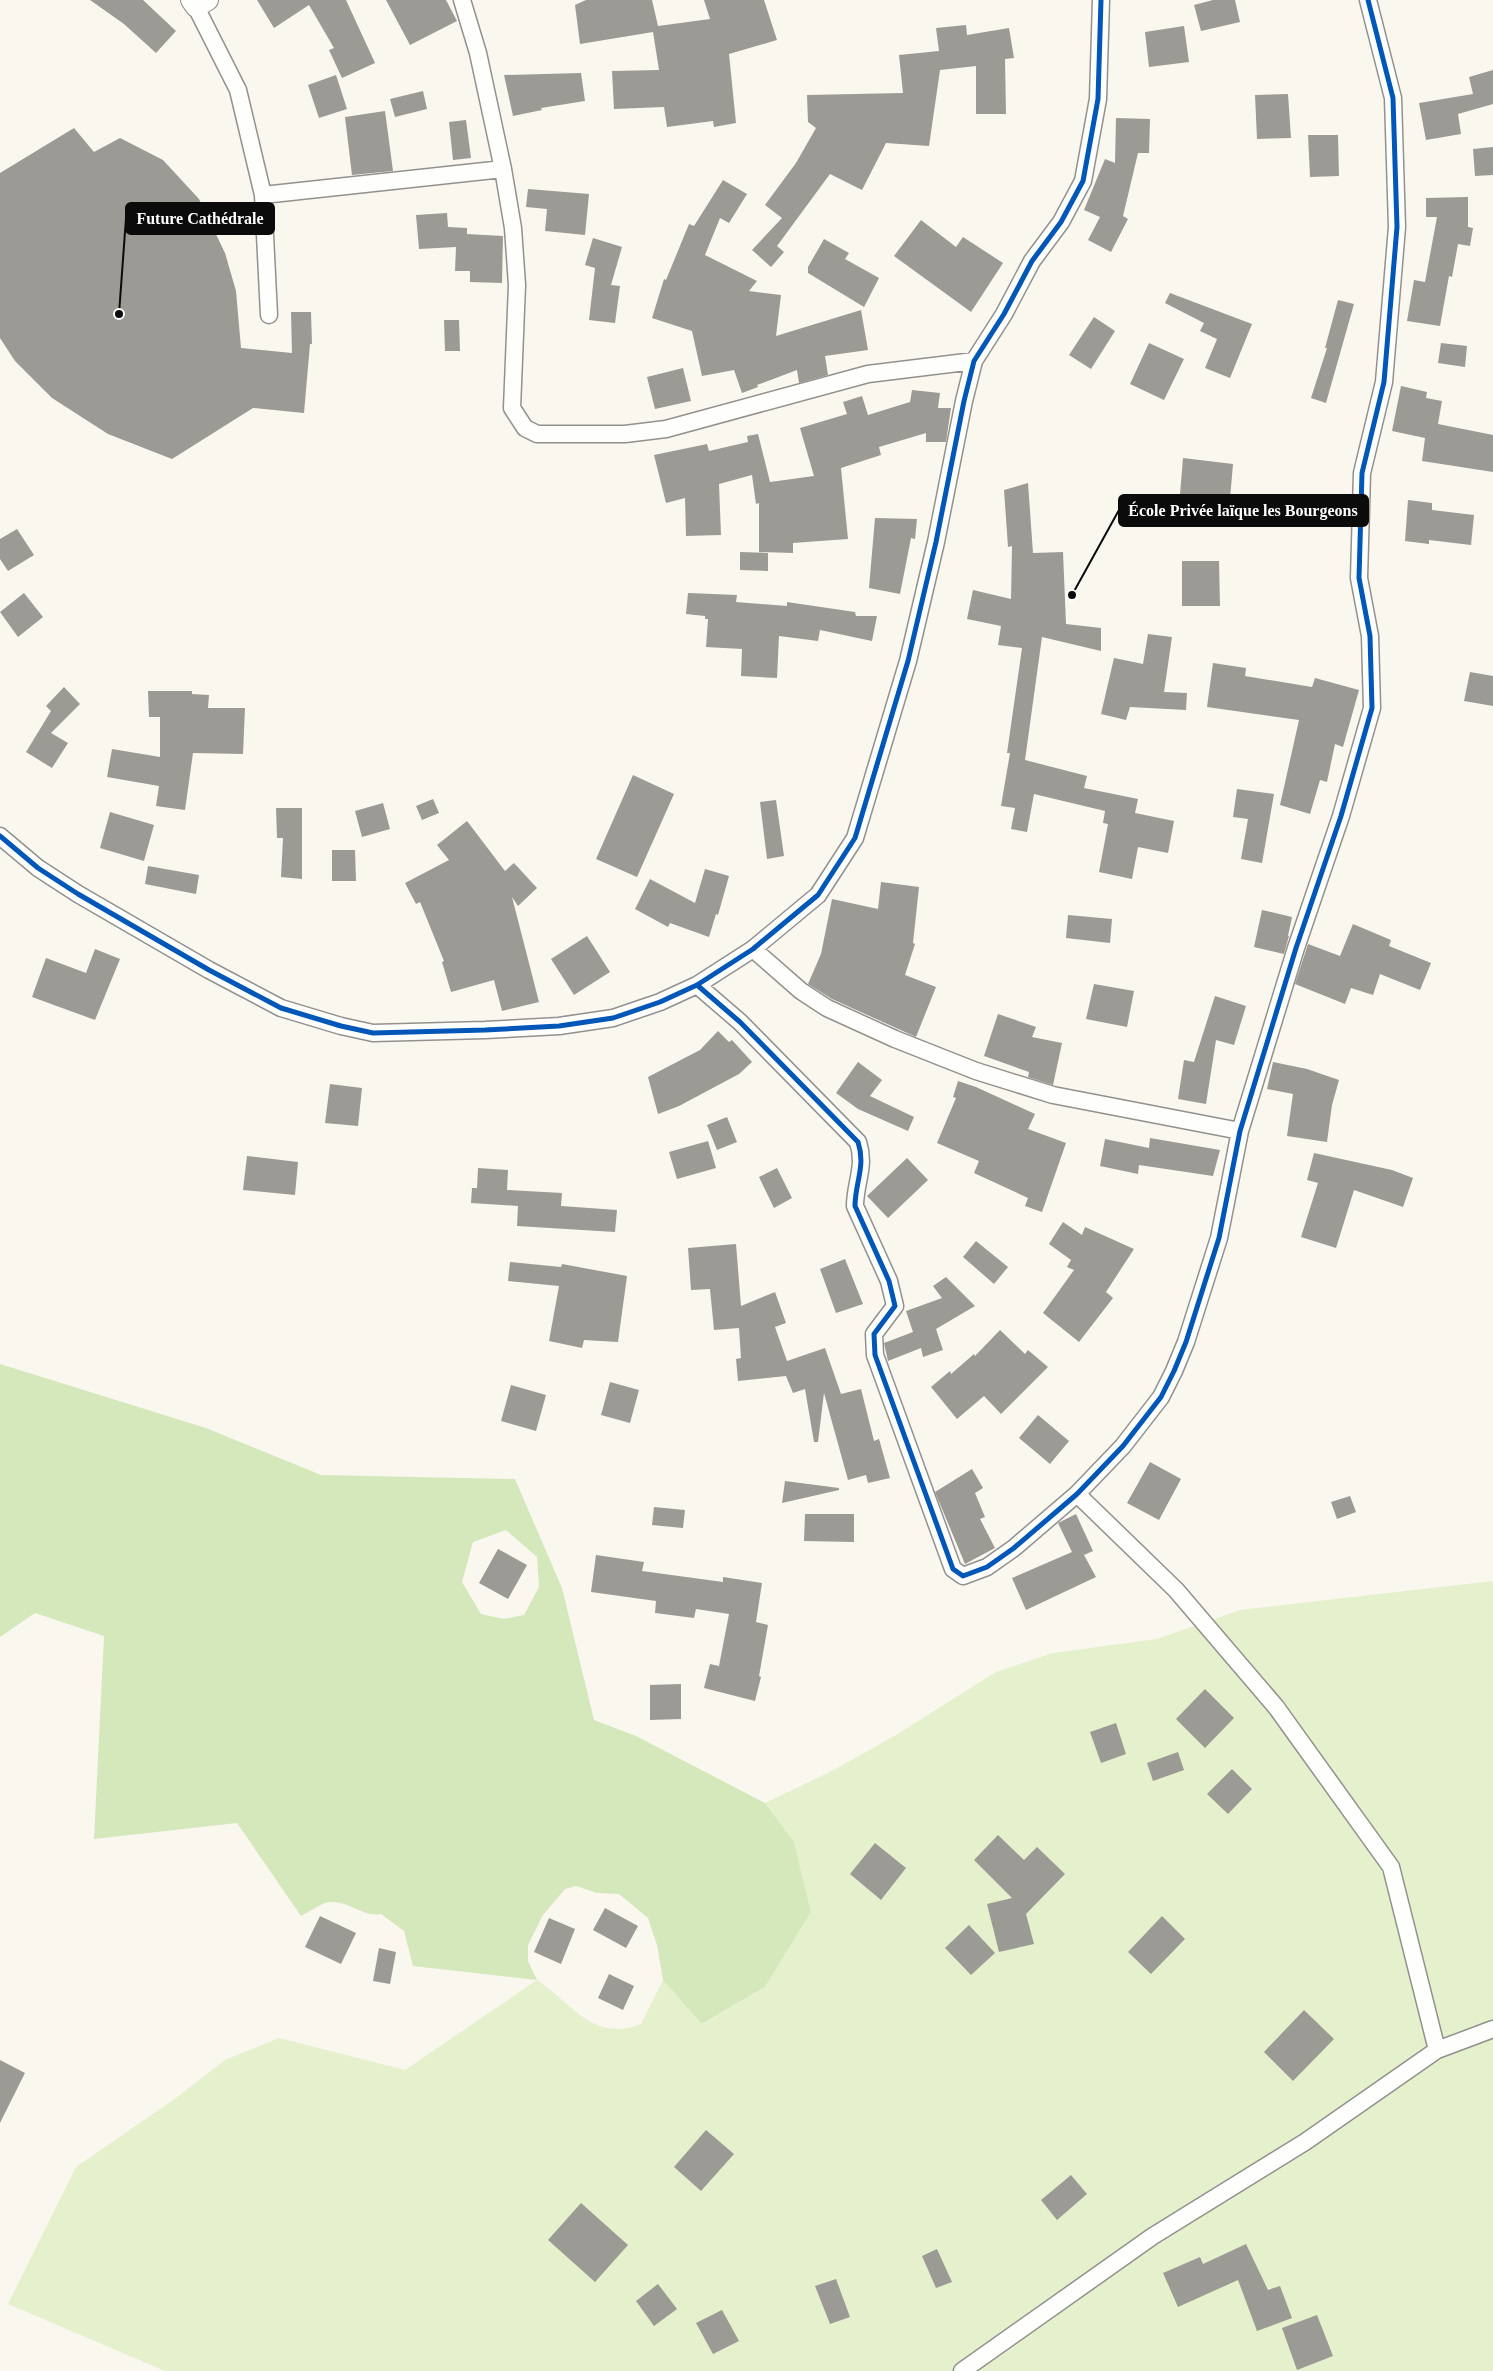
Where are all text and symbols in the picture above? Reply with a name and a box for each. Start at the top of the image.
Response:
callout: Future Cathédrale [126,203,274,234]
text: Future Cathédrale [136,210,264,227]
callout: École Privée laïque les Bourgeons [1119,495,1368,526]
text: École Privée laïque les Bourgeons [1128,501,1358,520]

